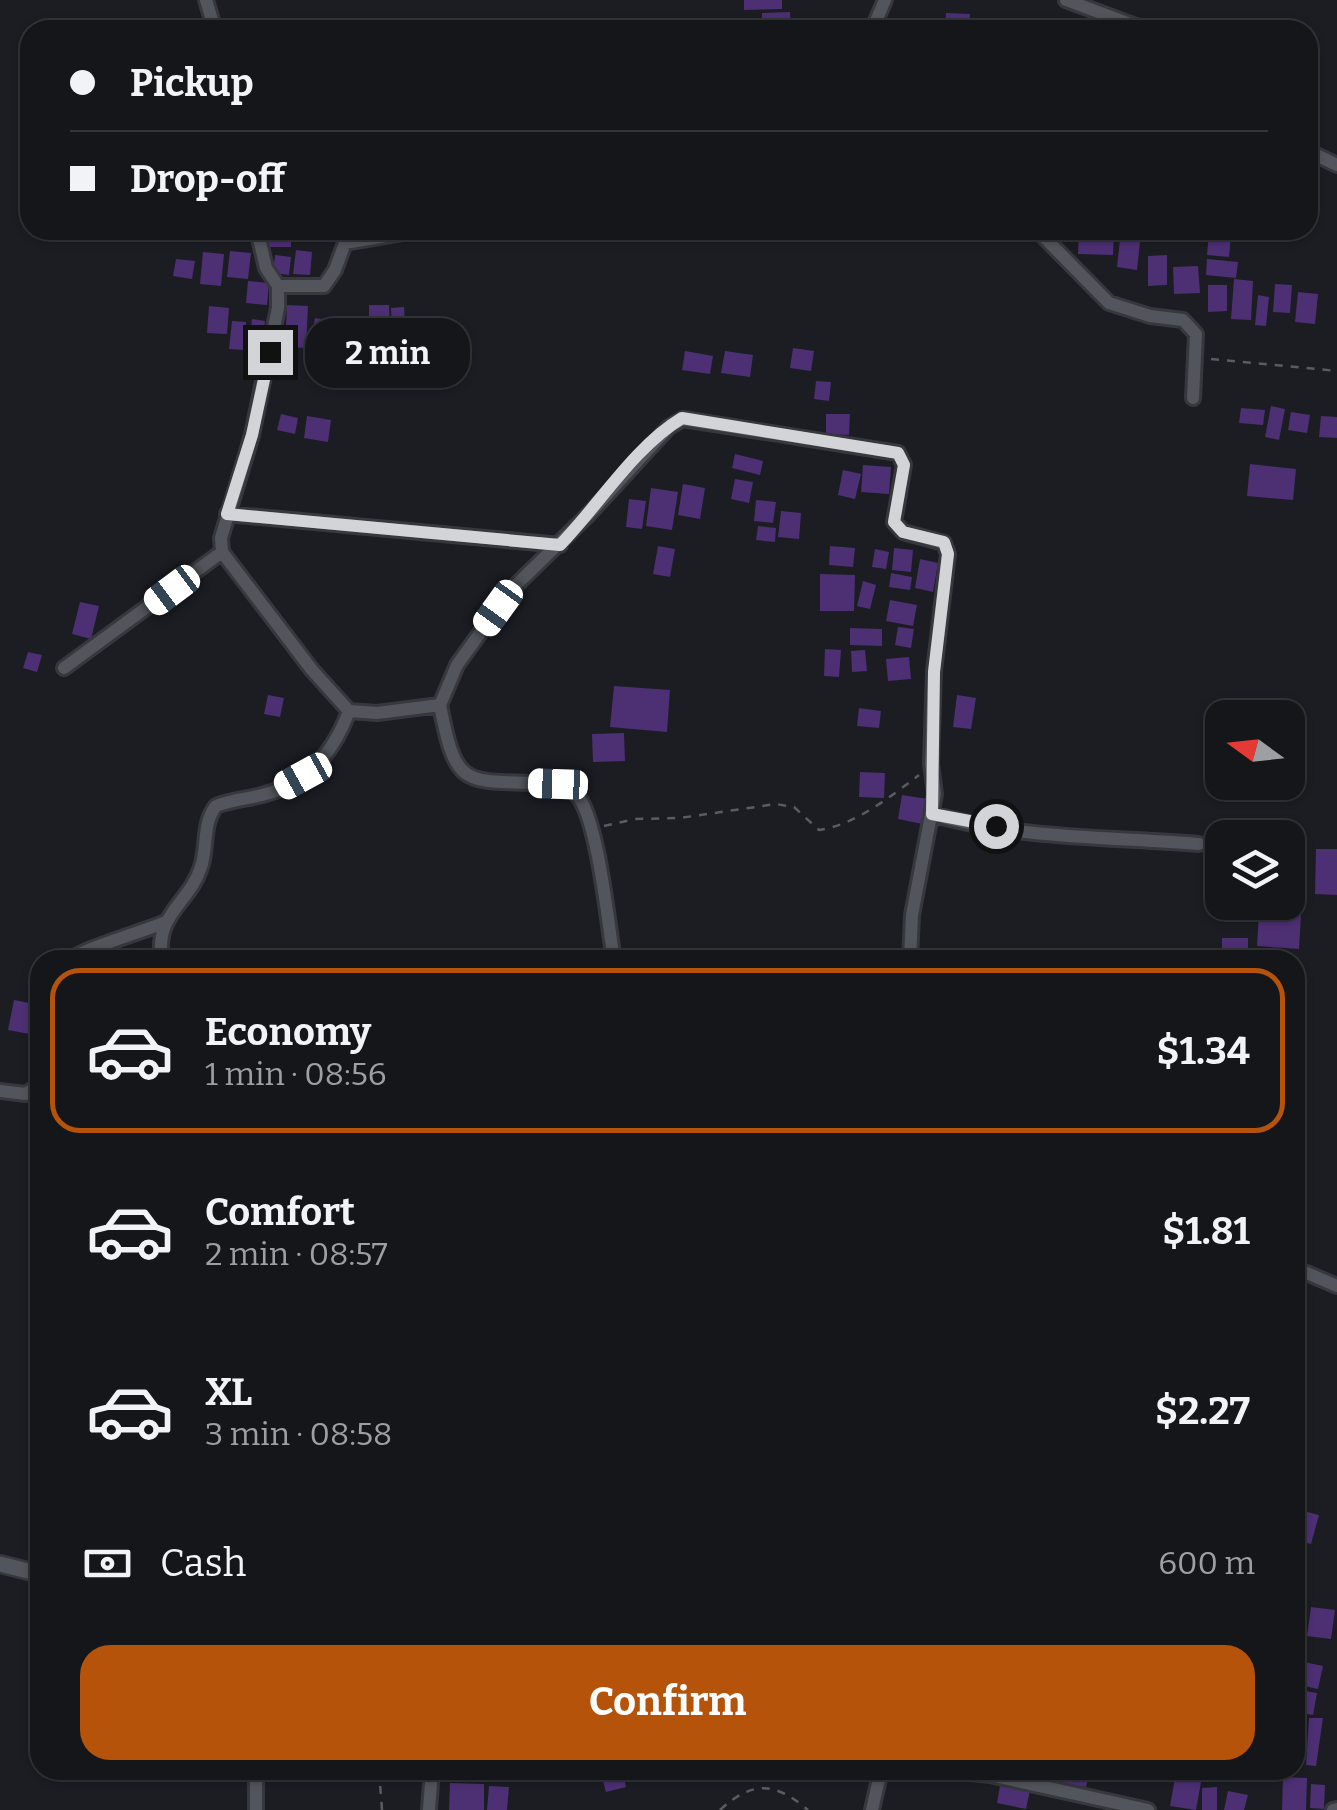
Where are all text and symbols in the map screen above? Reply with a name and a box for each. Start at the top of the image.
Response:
text: Pickup [130,60,254,106]
text: Drop-off [130,156,285,202]
callout: 2 min [305,317,470,387]
route end [248,330,293,375]
text: 2 min [345,334,430,372]
car [139,560,205,620]
car [468,575,528,641]
north arrow [1205,700,1305,800]
map controls [1205,700,1305,920]
car [269,748,337,804]
car [527,768,589,800]
route start [974,804,1019,849]
button: layers [1205,820,1305,920]
icon: car [85,1006,175,1096]
text: Economy [205,1009,371,1055]
text: $1.34 [1157,1028,1250,1074]
text: 1 min · 08:56 [205,1055,387,1093]
icon: car [85,1186,175,1276]
text: Comfort [205,1189,355,1235]
text: $1.81 [1162,1208,1250,1254]
text: 2 min · 08:57 [205,1235,388,1273]
icon: car [85,1366,175,1456]
text: XL [205,1369,252,1415]
text: $2.27 [1155,1388,1250,1434]
text: 3 min · 08:58 [205,1415,392,1453]
icon: cash [80,1536,135,1591]
text: Cash [160,1540,246,1586]
text: 600 m [1158,1544,1255,1582]
button: Confirm [80,1645,1255,1760]

